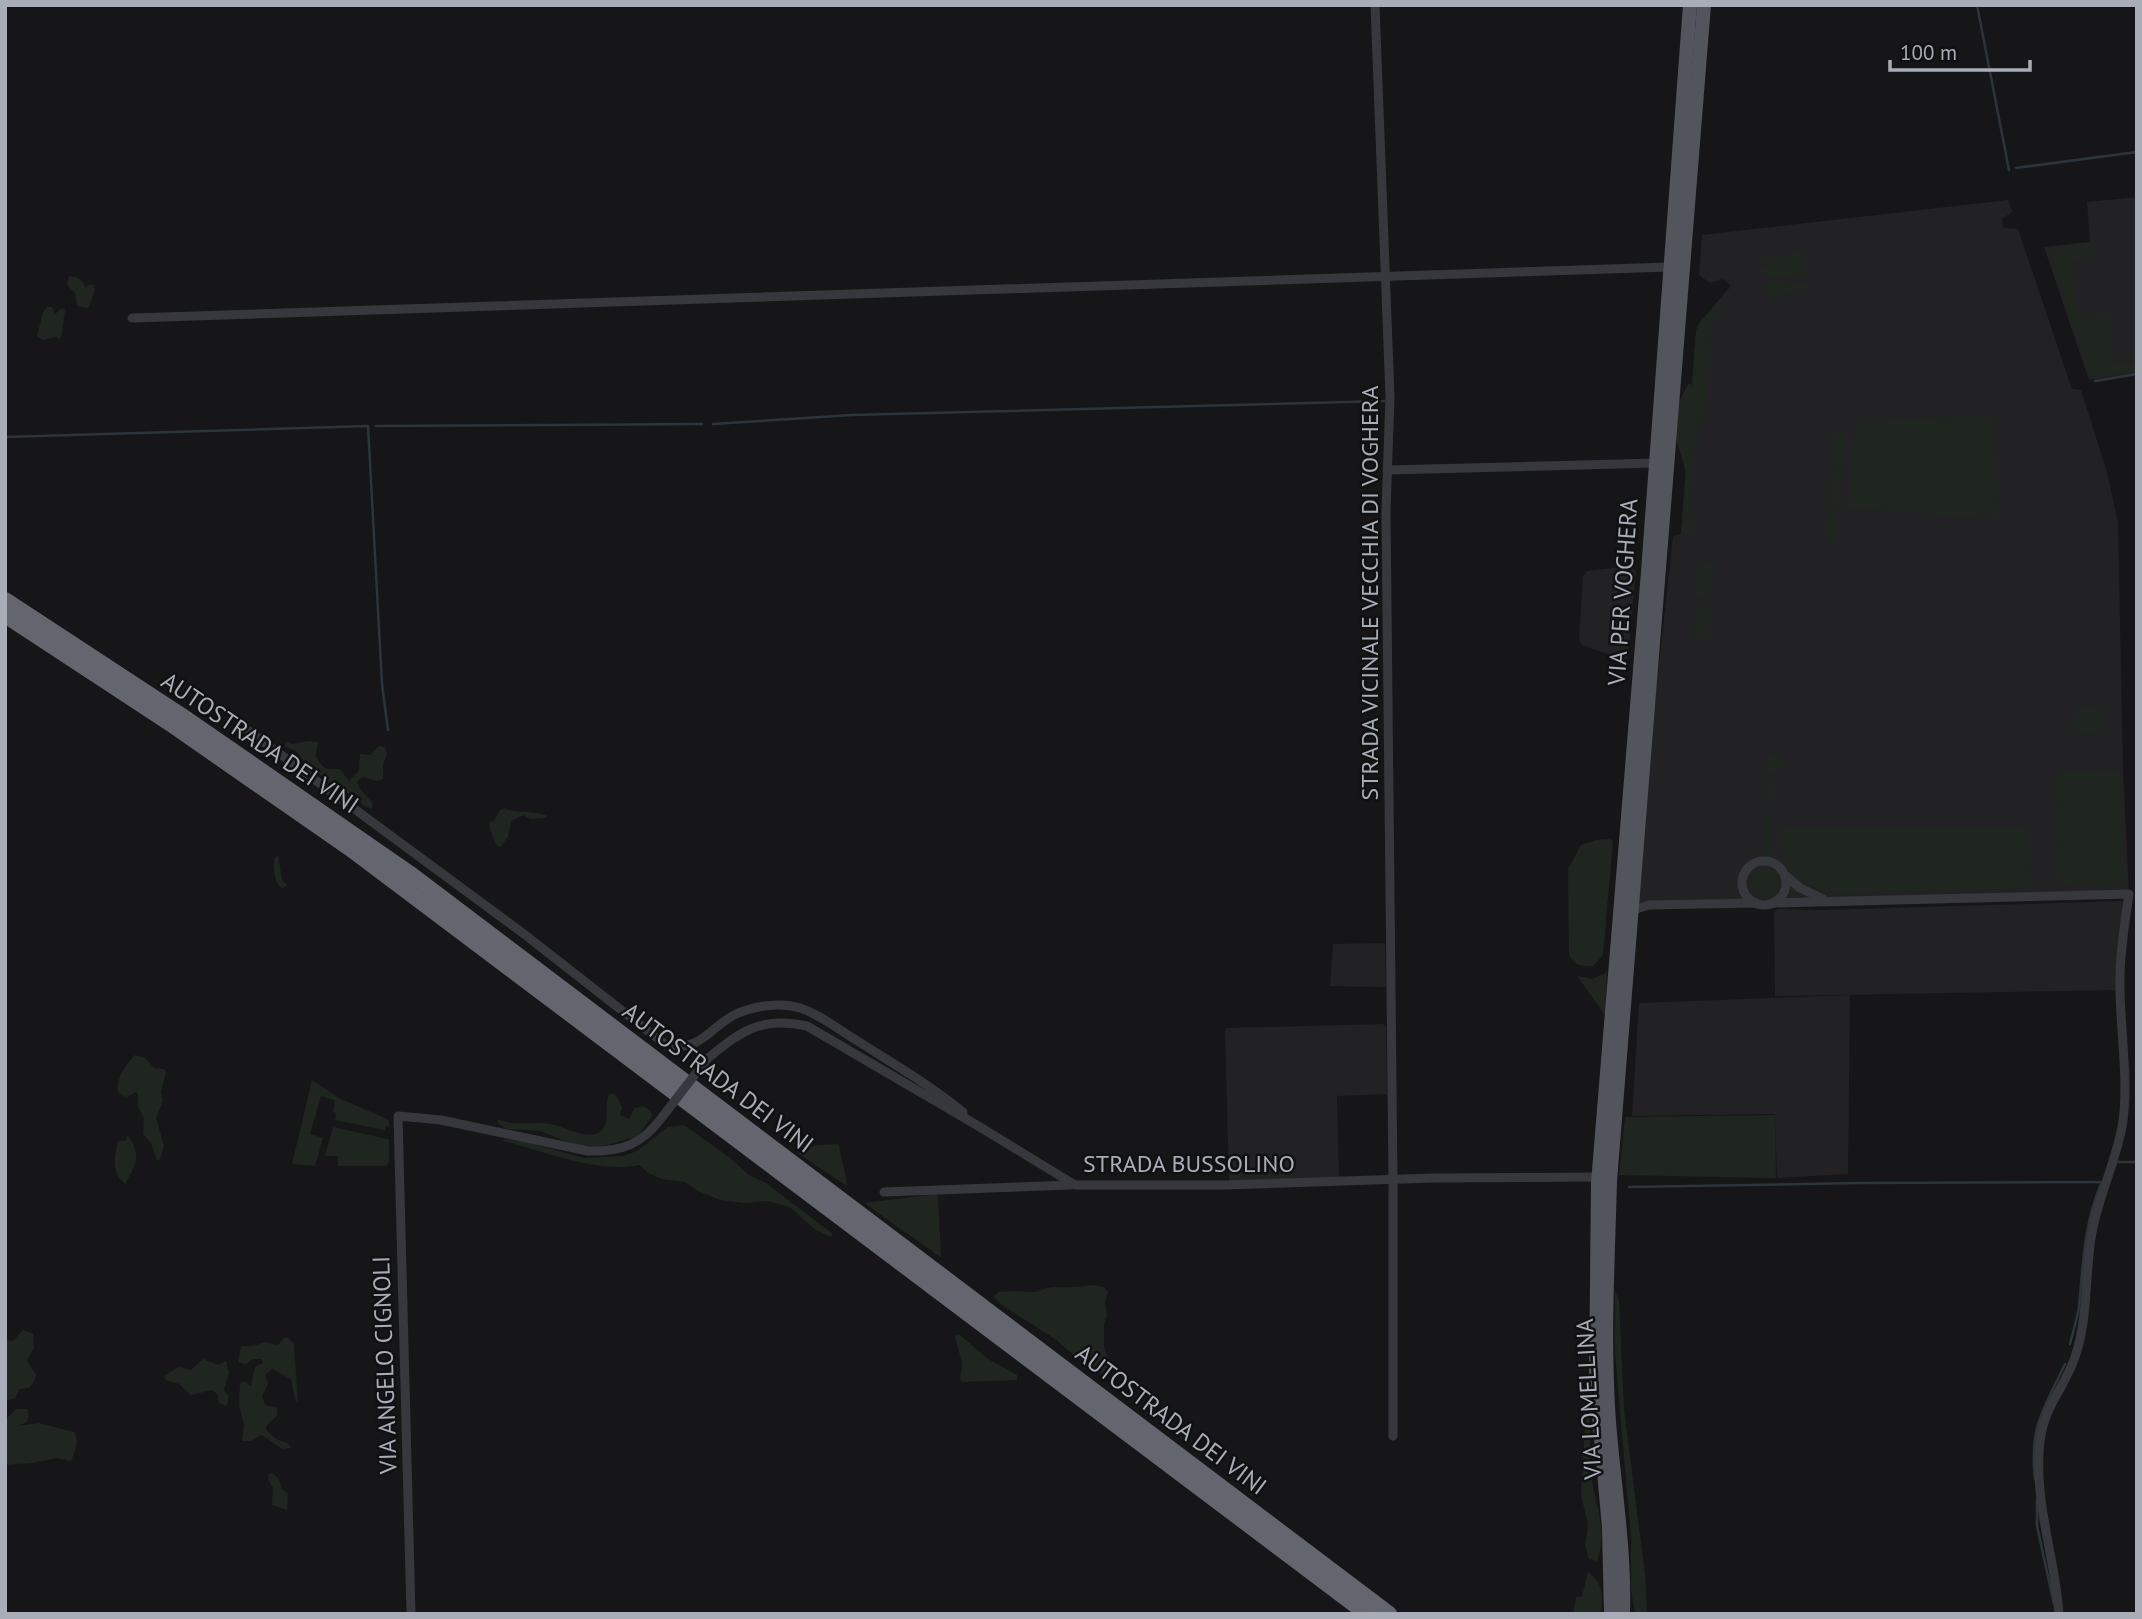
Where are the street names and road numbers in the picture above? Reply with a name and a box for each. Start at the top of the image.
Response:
street label: STRADA VICINALE VECCHIA DI VOGHERA [1354,385,1385,801]
street label: VIA PER VOGHERA [1600,498,1644,687]
street label: AUTOSTRADA DEI VINI [156,665,365,820]
street label: AUTOSTRADA DEI VINI [616,996,820,1160]
street label: STRADA BUSSOLINO [1083,1148,1295,1179]
street label: VIA ANGELO CIGNOLI [365,1256,404,1476]
street label: VIA LOMELLINA [1569,1318,1608,1481]
street label: AUTOSTRADA DEI VINI [1069,1338,1273,1502]

